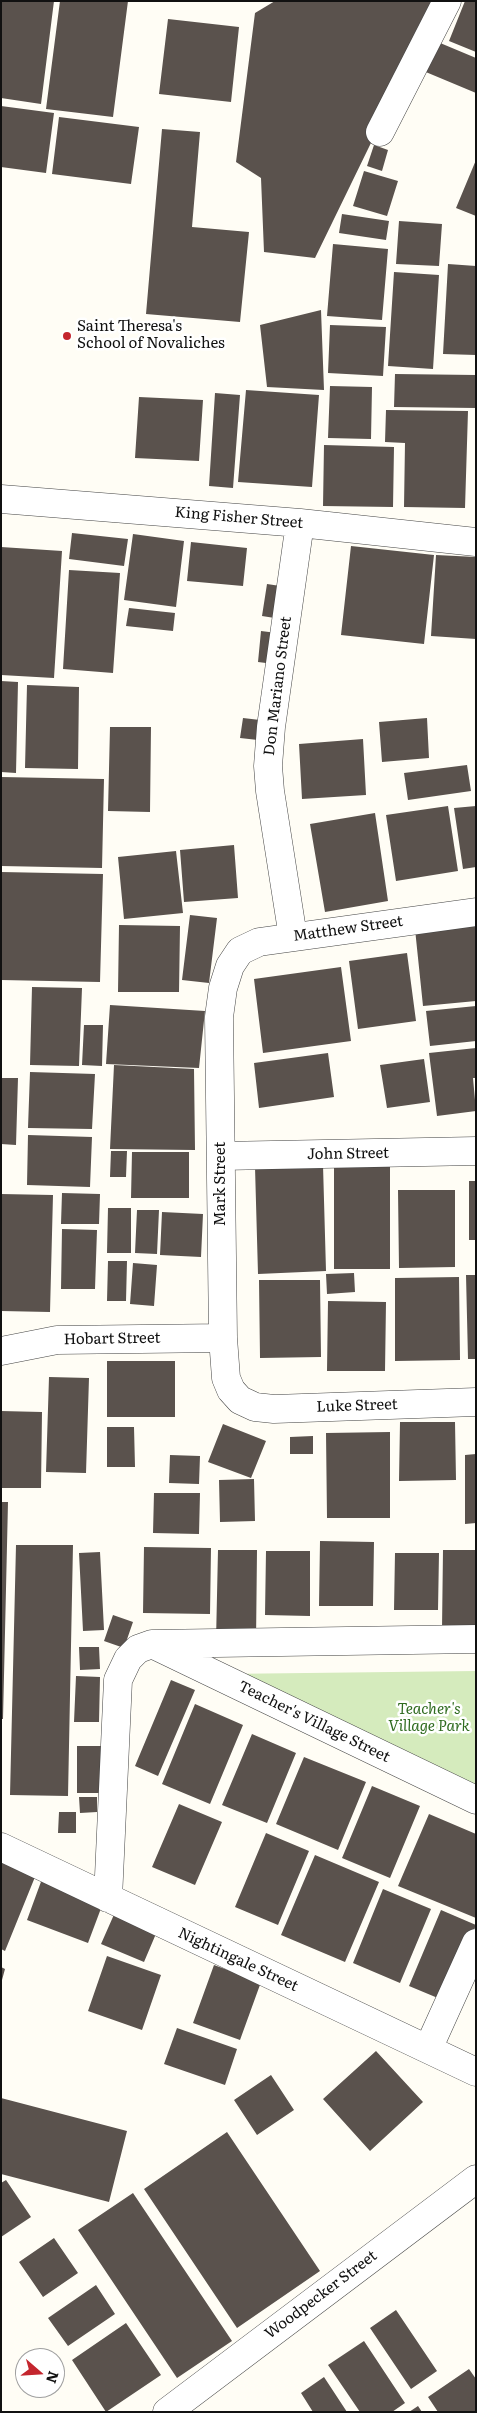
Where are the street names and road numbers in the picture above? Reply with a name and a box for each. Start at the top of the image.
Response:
street label: King Fisher Street [174,503,304,533]
street label: Don Mariano Street [261,615,295,757]
street label: Matthew Street [292,912,404,946]
street label: Mark Street [212,1142,230,1226]
street label: John Street [307,1144,389,1164]
street label: Hobart Street [63,1329,161,1349]
street label: Luke Street [316,1396,398,1416]
street label: Teacher's Village Street [235,1677,393,1767]
street label: Nightingale Street [175,1924,301,1996]
street label: Woodpecker Street [261,2247,381,2343]

